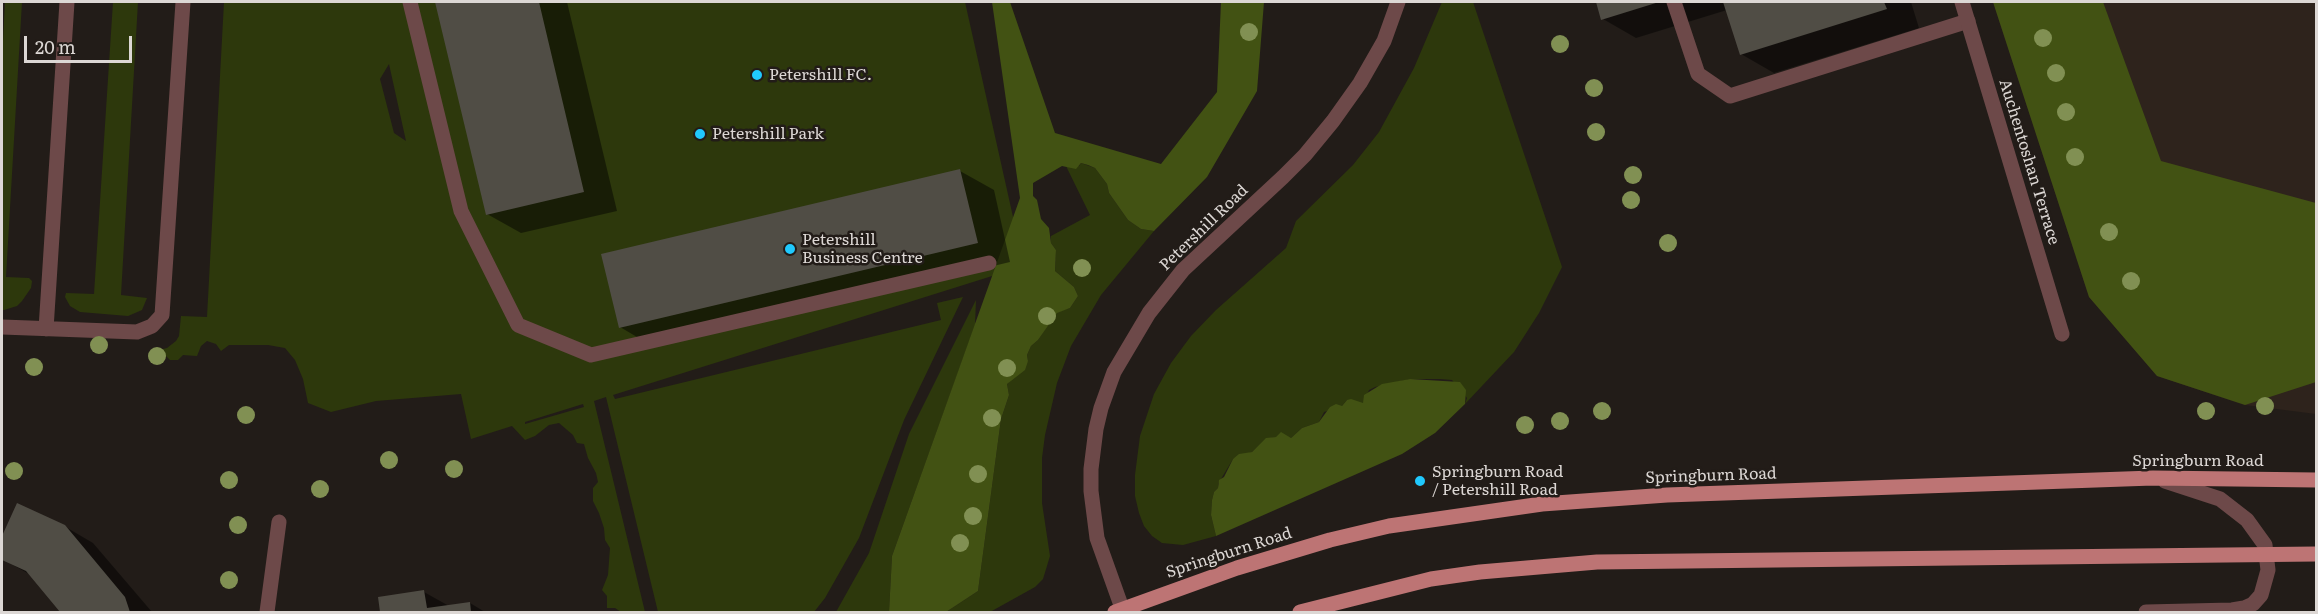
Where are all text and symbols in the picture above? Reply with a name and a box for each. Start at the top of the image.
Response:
scale bar [27,24,135,62]
text: 20 m [35,33,76,60]
place label: Petershill FC. [769,65,872,85]
marker: Petershill FC. [750,68,764,82]
street label: Auchentoshan Terrace [1995,77,2063,247]
place label: Petershill Park [712,124,824,144]
marker: Petershill Park [693,127,707,141]
street label: Petershill Road [1156,181,1252,275]
place label: Petershill Business Centre [802,230,923,268]
marker: Petershill Business Centre [783,242,797,256]
street label: Springburn Road [2132,451,2264,471]
place label: Springburn Road / Petershill Road [1432,462,1563,500]
street label: Springburn Road [1645,464,1777,488]
marker: Springburn Road / Petershill Road [1413,474,1427,488]
street label: Springburn Road [1164,524,1294,582]

